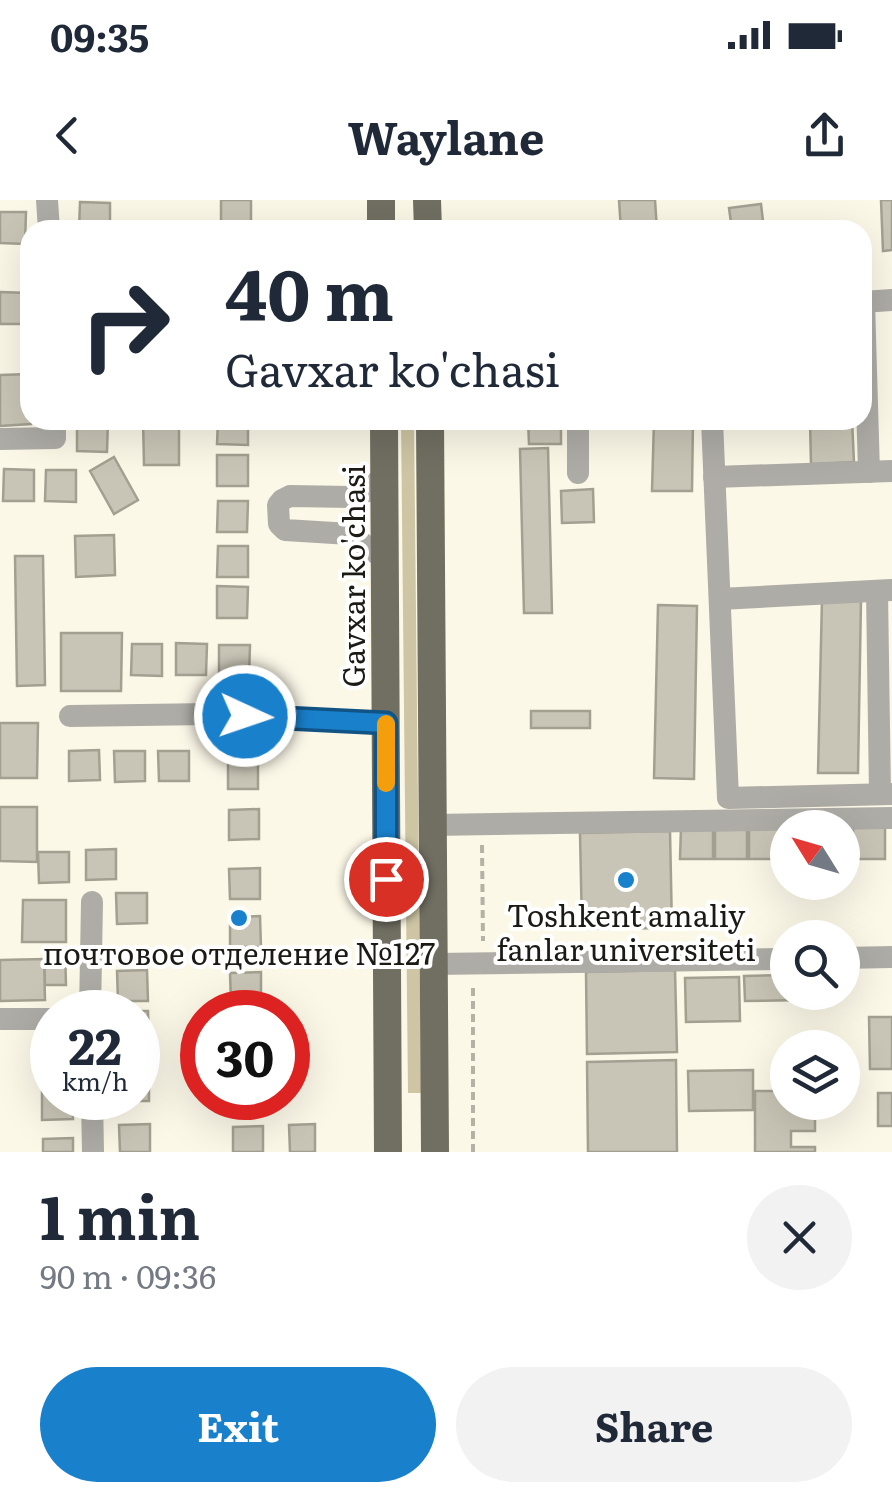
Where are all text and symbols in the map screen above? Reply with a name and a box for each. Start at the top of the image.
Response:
text: 09:35 [50,7,149,64]
text: Waylane [348,102,544,169]
icon: back [40,108,95,163]
icon: share [797,108,852,163]
text: 40 m [225,239,394,343]
icon: right [60,260,190,390]
text: Gavxar ko'chasi [225,334,560,401]
street label: Gavxar ko'chasi [330,464,374,688]
position arrow [193,664,297,768]
north arrow [770,810,860,900]
map controls [770,810,860,1120]
pin [344,837,429,922]
icon: arrive [359,852,414,907]
marker: Toshkent amaliy fanlar universiteti [615,869,637,891]
place label: Toshkent amaliy fanlar universiteti [496,892,756,970]
marker: почтовое отделение №127 [228,907,250,929]
button: search [770,920,860,1010]
place label: почтовое отделение №127 [43,930,435,974]
speed limit sign: 30 [180,990,310,1120]
text: 22 [68,1006,122,1080]
button: layers [770,1030,860,1120]
text: km/h [62,1062,128,1099]
text: 1 min [40,1169,200,1258]
button: close [747,1185,852,1290]
text: 90 m · 09:36 [40,1251,216,1299]
button: Exit [40,1367,436,1482]
button: Share [456,1367,852,1482]

